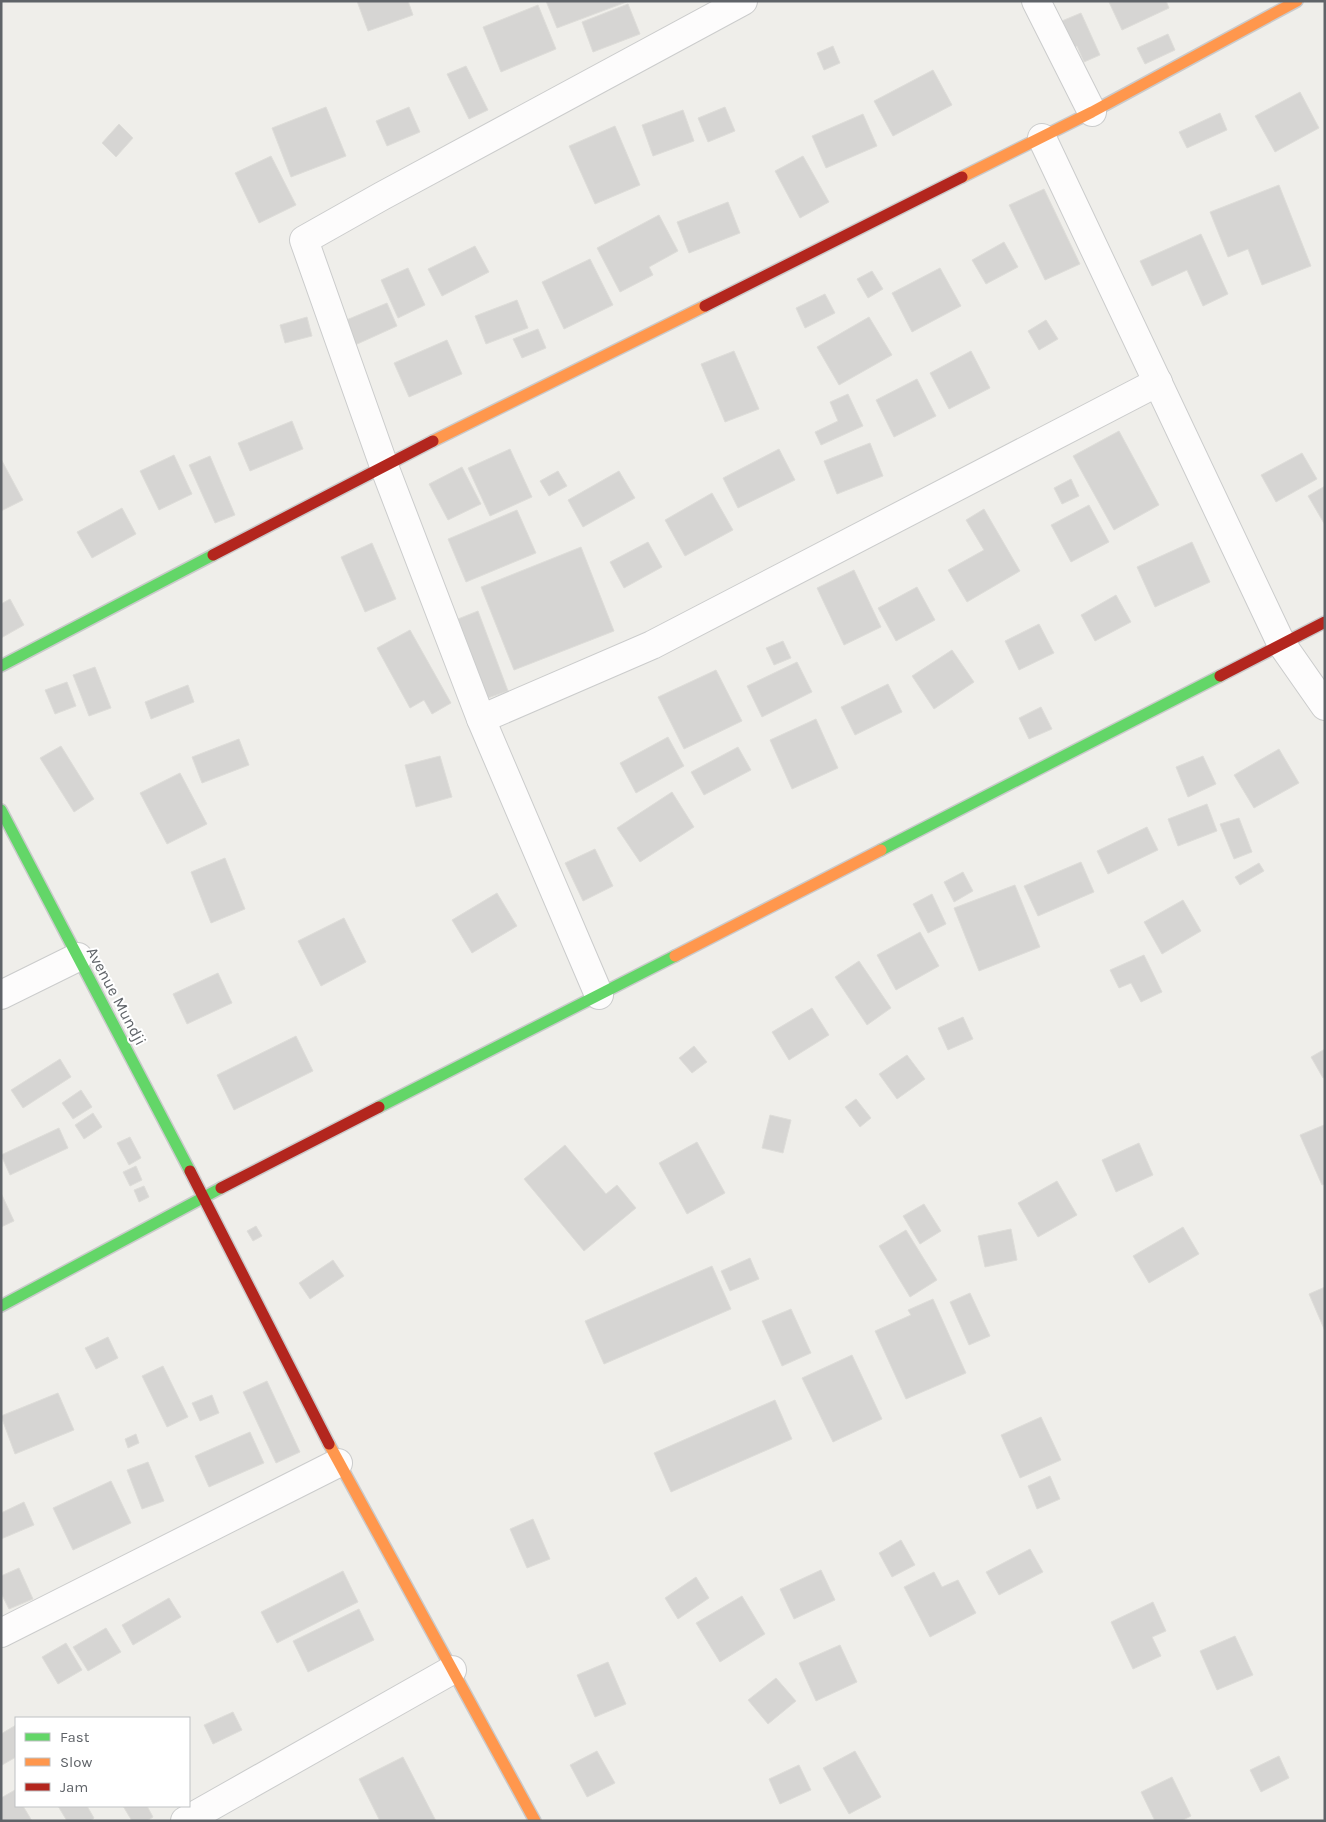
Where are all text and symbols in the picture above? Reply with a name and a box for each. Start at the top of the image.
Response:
street label: Avenue Mundji [83,944,150,1049]
legend [15,1717,190,1807]
text: Fast [60,1728,90,1746]
text: Slow [60,1753,92,1771]
text: Jam [60,1778,88,1796]

